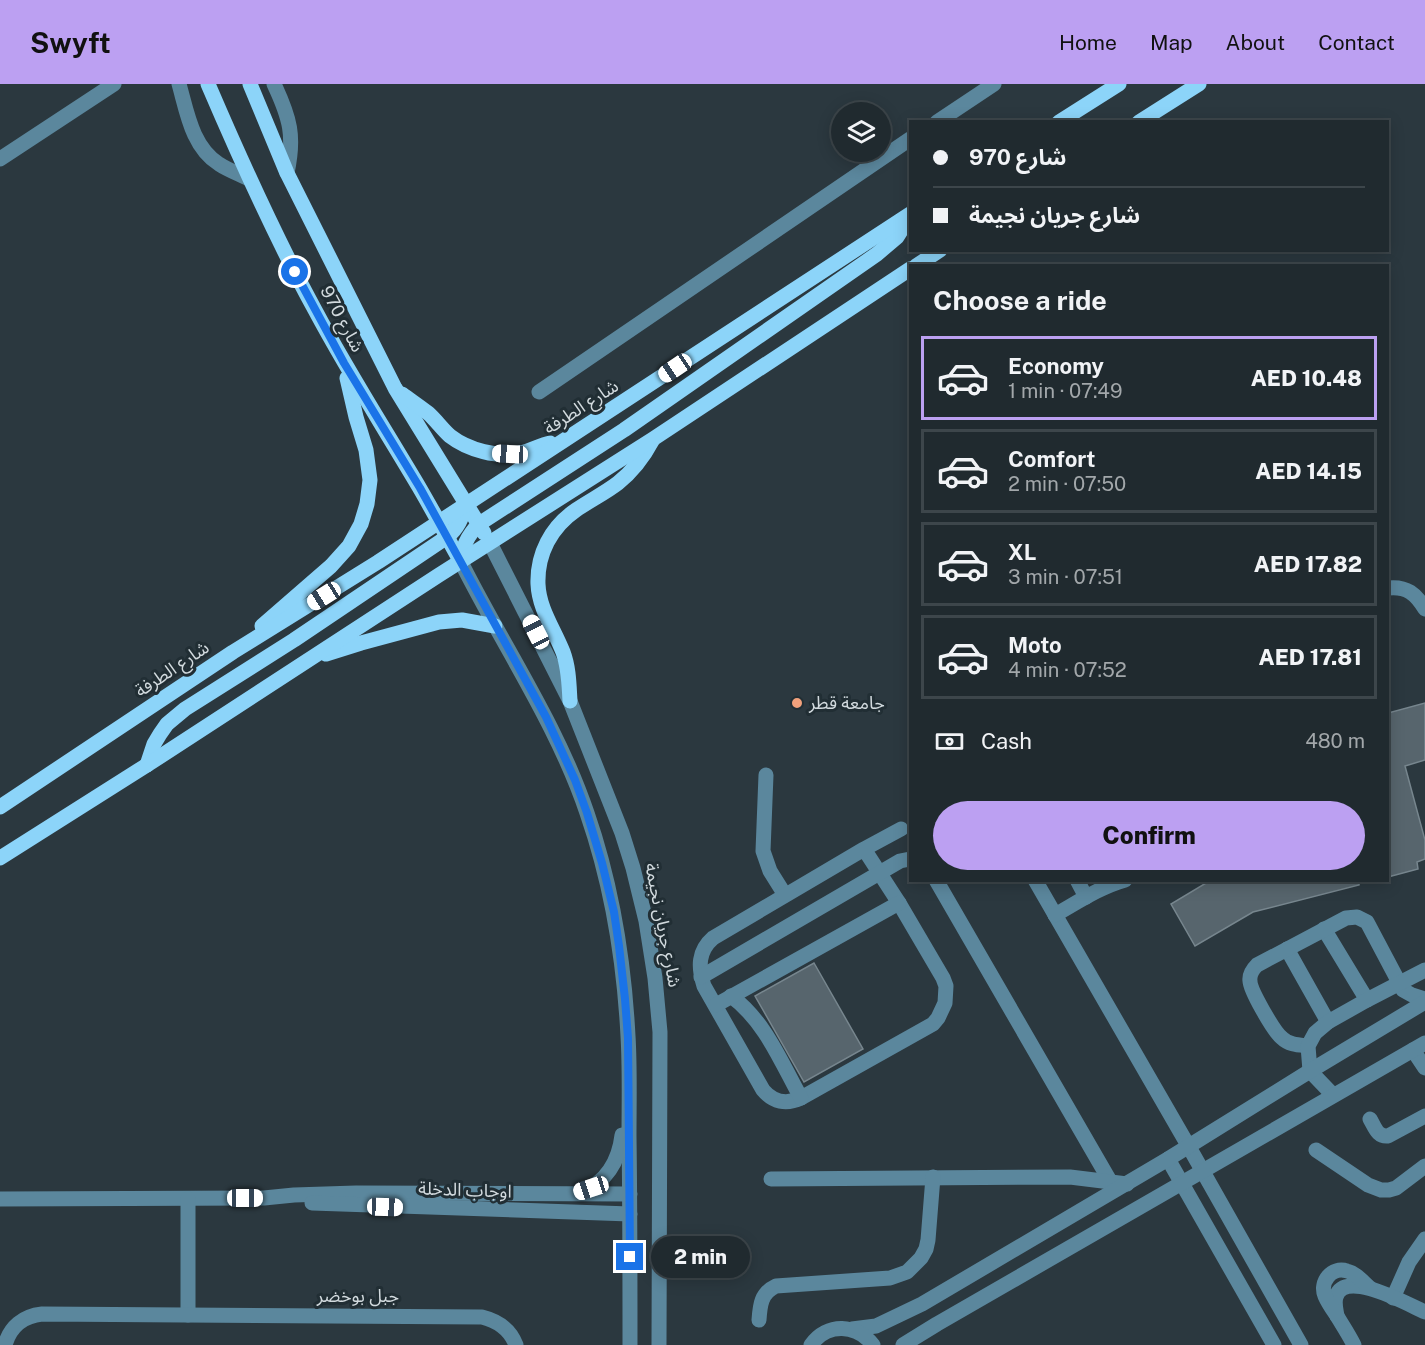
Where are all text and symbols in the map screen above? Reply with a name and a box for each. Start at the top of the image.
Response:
text: Swyft [30,26,111,59]
text: Home [1059,30,1117,55]
text: Map [1150,30,1193,55]
text: About [1226,30,1285,55]
text: Contact [1318,30,1395,55]
map controls [831,102,891,162]
button: layers [831,102,891,162]
text: شارع 970 [969,144,1066,170]
text: شارع جريان نجيمة [969,202,1140,228]
route start [281,258,308,285]
street label: شارع 970 [313,282,369,357]
text: Choose a ride [933,284,1107,316]
car [655,350,695,386]
icon: car [936,351,990,405]
text: Economy [1008,353,1104,379]
text: AED 10.48 [1251,365,1362,391]
street label: شارع الطرفة [540,375,624,442]
text: 1 min · 07:49 [1008,379,1122,403]
car [492,444,528,464]
icon: car [936,444,990,498]
text: Comfort [1008,446,1095,472]
text: AED 14.15 [1255,458,1362,484]
text: 2 min · 07:50 [1008,472,1126,496]
icon: car [936,537,990,591]
text: XL [1008,539,1036,565]
text: AED 17.82 [1254,551,1362,577]
text: 3 min · 07:51 [1008,565,1123,589]
car [304,579,344,613]
car [520,612,552,652]
icon: car [936,630,990,684]
text: Moto [1008,632,1062,658]
street label: شارع الطرفة [131,636,215,704]
text: AED 17.81 [1259,644,1362,670]
text: 4 min · 07:52 [1008,658,1127,682]
place label: جامعة قطر [808,692,885,714]
marker: جامعة قطر [790,696,804,710]
icon: cash [933,725,966,758]
text: Cash [981,728,1032,754]
text: 480 m [1305,729,1365,753]
button: Confirm [933,801,1365,870]
street label: شارع جريان نجيمة [637,861,686,990]
car [571,1174,611,1202]
street label: اوجاب الدخلة [418,1177,512,1202]
car [227,1189,263,1207]
car [367,1197,403,1217]
callout: 2 min [651,1236,750,1278]
route end [616,1243,643,1270]
text: 2 min [674,1245,727,1269]
street label: جبل بوخضر [316,1285,399,1307]

